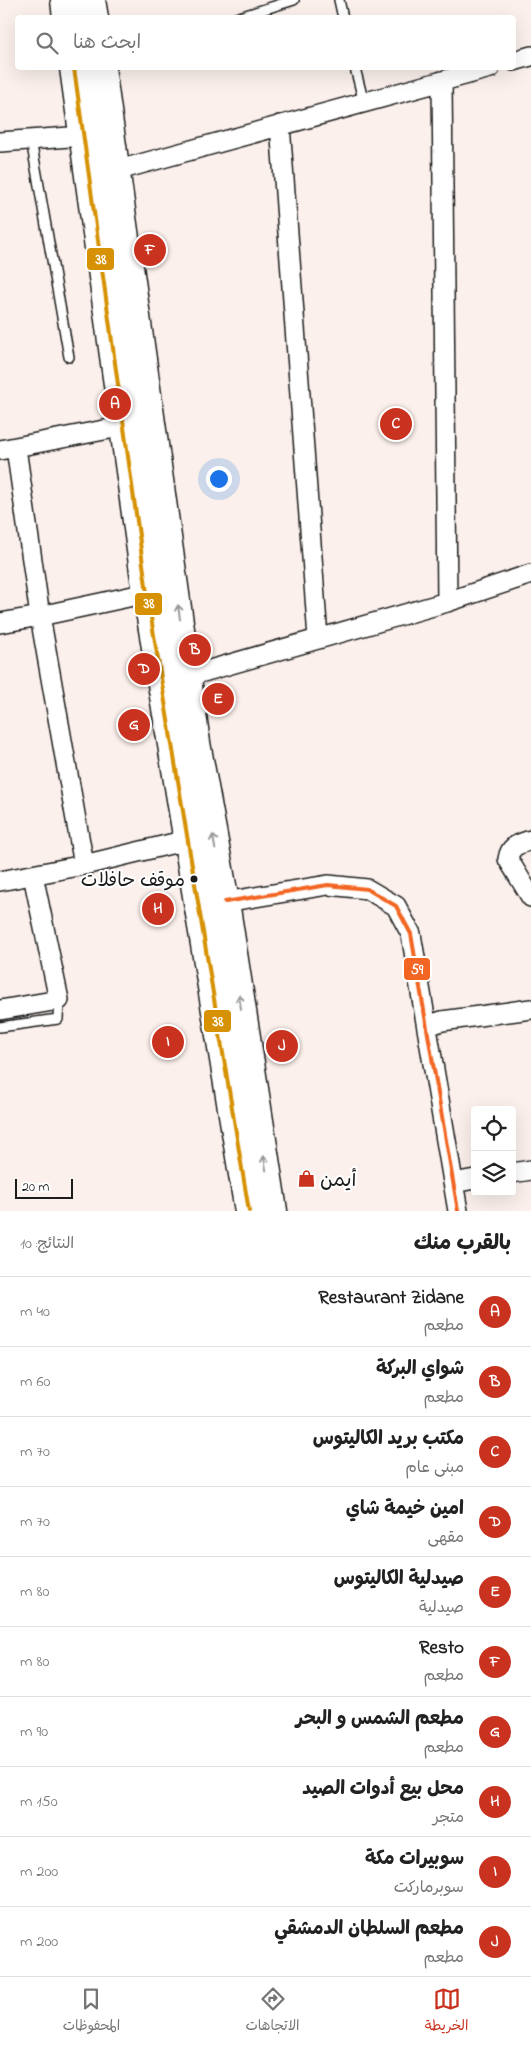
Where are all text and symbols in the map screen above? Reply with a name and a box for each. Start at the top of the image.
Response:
search box [15,15,516,70]
icon: search [33,29,61,57]
text: ابحث هنا [73,30,141,57]
pin: F [134,231,166,269]
line badge: 38 [86,247,115,271]
text: 38 [94,250,107,271]
pin: A [99,385,131,423]
pin: C [380,405,412,443]
your location [206,466,232,492]
line badge: 38 [134,592,163,616]
text: 38 [142,594,155,615]
one-way arrow [174,604,184,620]
pin: B [179,631,211,669]
pin: D [128,650,160,688]
pin: E [202,680,234,718]
pin: G [118,706,150,744]
one-way arrow [208,834,218,850]
place label: موقف حافلات [81,868,185,895]
marker: موقف حافلات [189,874,199,884]
pin: H [142,890,174,928]
line badge: 59 [403,957,431,981]
text: 59 [411,960,424,981]
one-way arrow [235,995,245,1011]
line badge: 38 [203,1009,232,1033]
text: 38 [211,1012,224,1033]
pin: I [152,1023,184,1061]
pin: J [266,1027,298,1065]
map controls [471,1106,516,1196]
button: locate [471,1106,516,1151]
button: layers [471,1151,516,1196]
one-way arrow [260,1155,270,1171]
place label: أيمن [320,1167,357,1196]
shop icon: أيمن [296,1169,316,1189]
scale bar [15,1176,72,1199]
text: 20 m [22,1177,49,1198]
text: بالقرب منك [414,1229,511,1259]
text: النتائج: 10 [20,1232,74,1256]
text: Restaurant Zidane [318,1285,464,1312]
text: 40 m [20,1300,50,1324]
text: A [490,1300,500,1324]
text: مطعم [424,1314,464,1338]
text: شواي البركة [376,1356,464,1383]
text: 60 m [20,1370,50,1394]
text: B [490,1370,500,1394]
text: مطعم [424,1386,464,1410]
text: مكتب بريد الكاليتوس [313,1426,464,1453]
text: 70 m [20,1440,50,1464]
text: C [491,1440,499,1464]
text: مبنى عام [405,1456,464,1480]
text: امين خيمة شاي [346,1496,464,1523]
text: 70 m [20,1510,50,1534]
text: D [489,1510,501,1534]
text: مقهى [427,1526,464,1550]
text: صيدلية الكاليتوس [334,1566,464,1593]
text: 80 m [20,1580,49,1604]
text: E [490,1580,500,1604]
text: صيدلية [419,1596,464,1620]
text: Resto [419,1635,464,1662]
text: 80 m [20,1650,49,1674]
text: F [490,1650,500,1674]
text: مطعم [424,1664,464,1688]
text: مطعم الشمس و البحر [296,1706,464,1733]
text: 90 m [20,1720,48,1744]
text: G [490,1720,500,1744]
text: مطعم [424,1736,464,1760]
text: محل بيع أدوات الصيد [302,1776,464,1803]
text: 150 m [20,1790,58,1814]
text: H [490,1790,500,1814]
text: متجر [433,1806,464,1830]
text: سوبيرات مكة [365,1846,464,1873]
text: 200 m [20,1860,58,1884]
text: I [493,1860,497,1884]
text: سوبرماركت [394,1876,464,1900]
text: مطعم السلطان الدمشقي [274,1916,464,1943]
text: 200 m [20,1930,58,1954]
text: J [491,1930,499,1954]
text: مطعم [424,1946,464,1970]
tab: المحفوظات [63,1985,120,2038]
tab: الاتجاهات [245,1985,300,2038]
tab: الخريطة [425,1985,468,2038]

